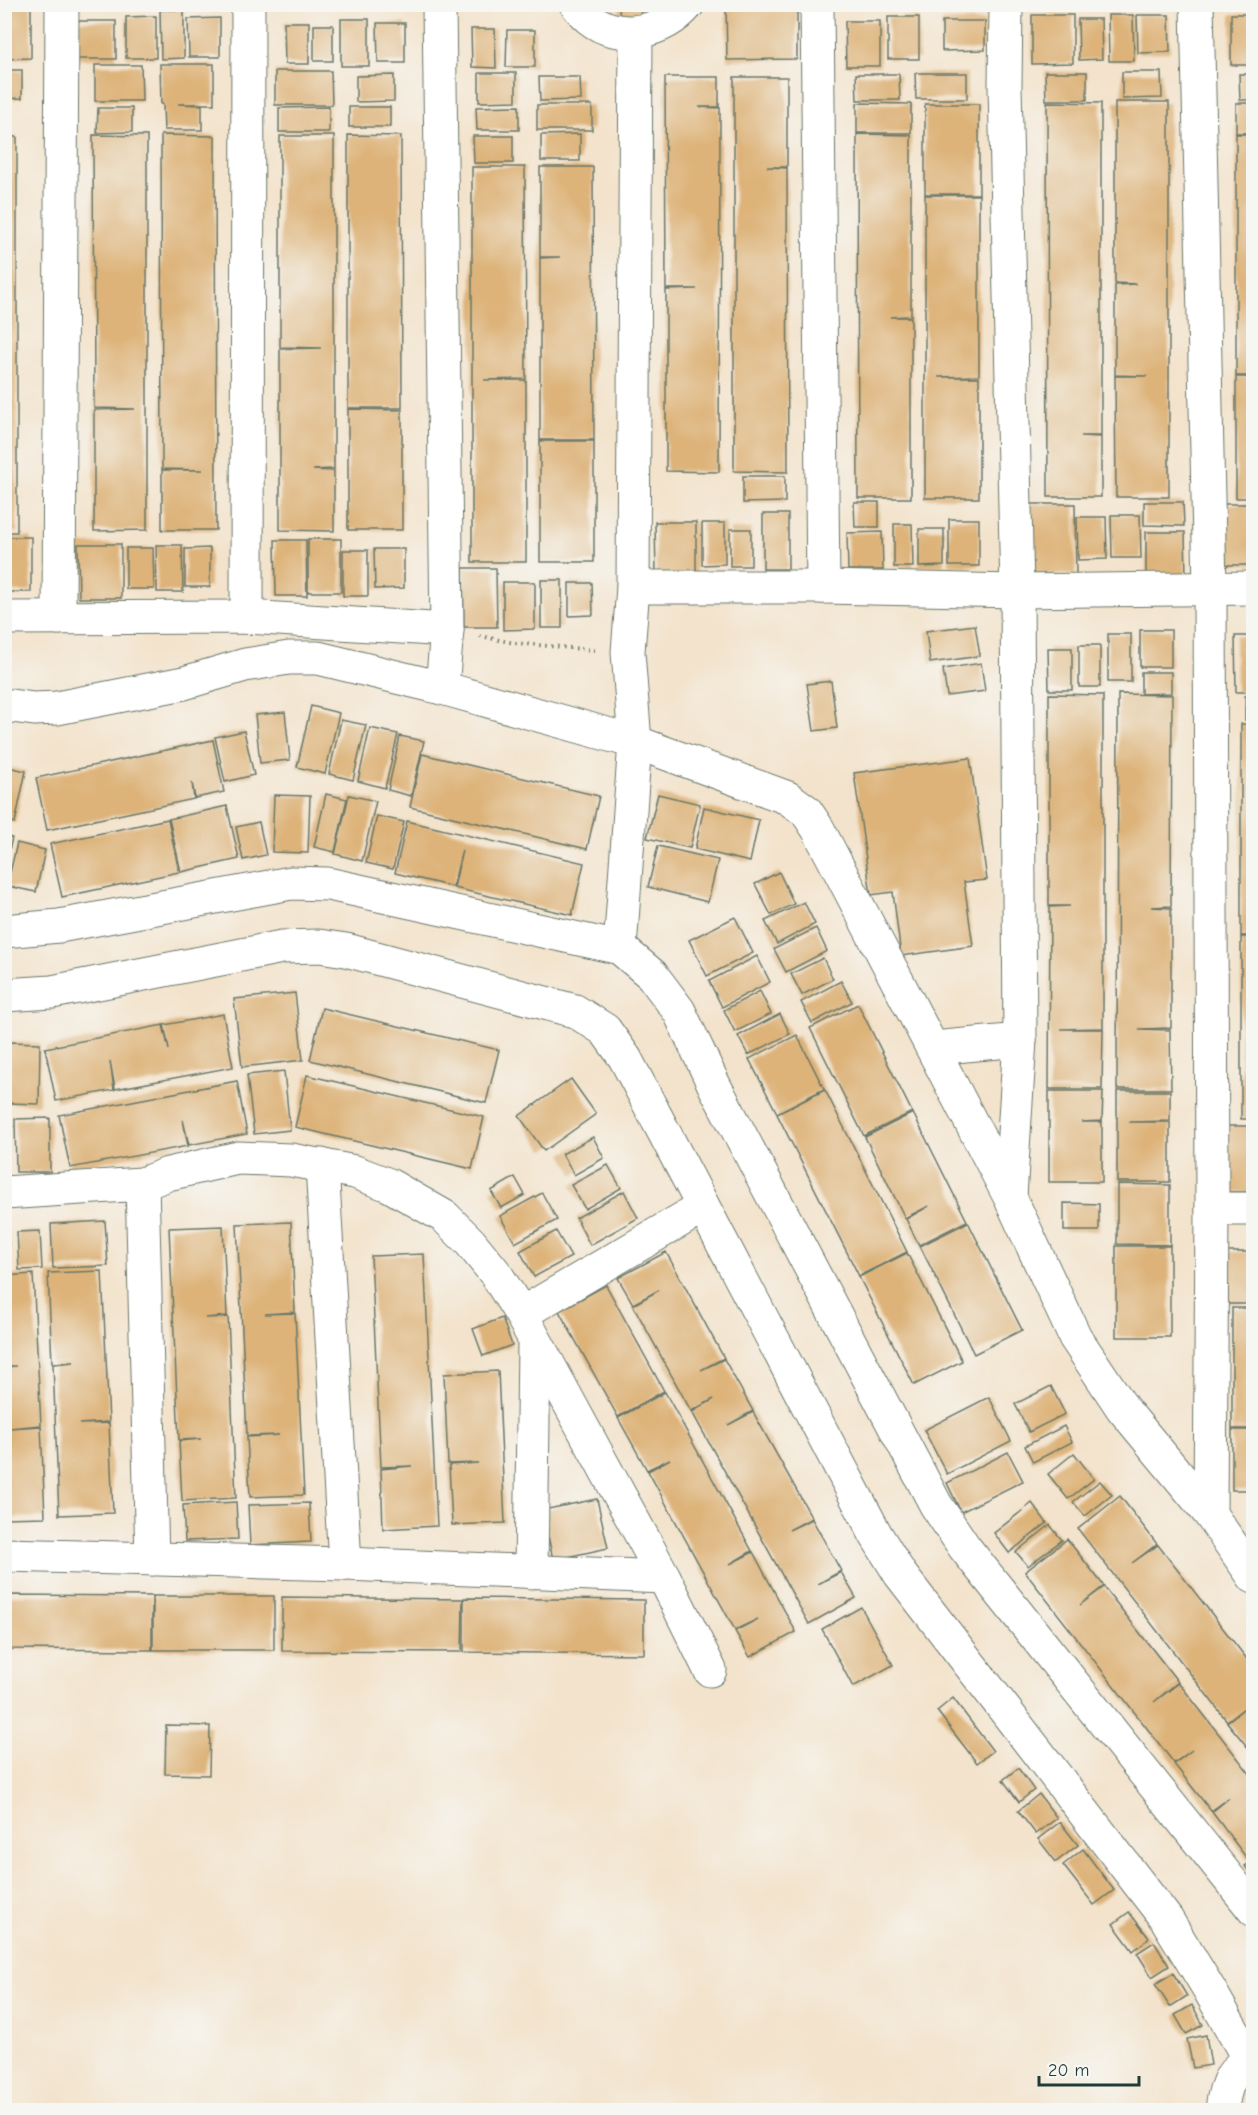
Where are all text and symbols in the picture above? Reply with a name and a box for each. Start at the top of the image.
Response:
scale bar [1039,2049,1140,2087]
text: 20 m [1048,2060,1089,2081]

